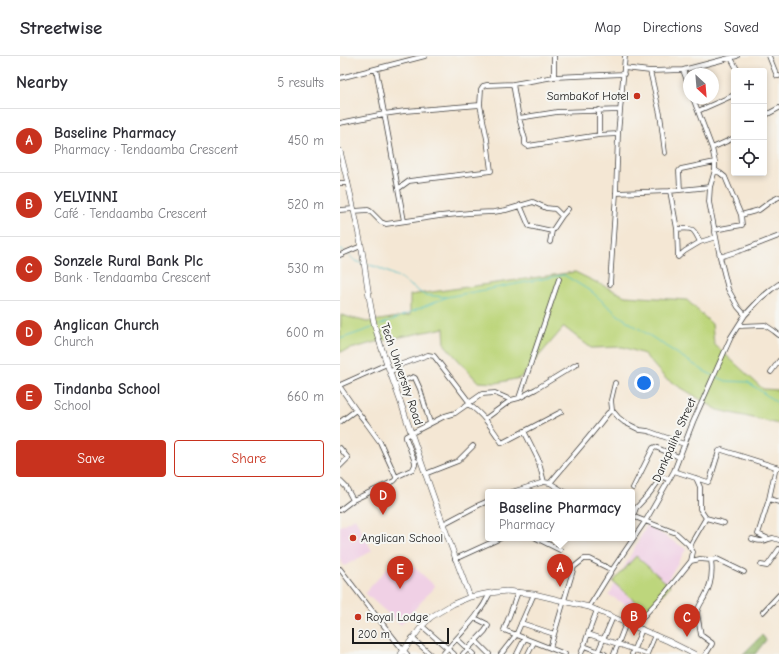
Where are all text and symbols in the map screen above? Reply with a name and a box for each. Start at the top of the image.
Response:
text: Streetwise [20,17,102,39]
text: Map [594,19,621,36]
text: Directions [643,19,702,36]
text: Saved [724,19,759,36]
north arrow [683,68,719,104]
map controls [731,68,767,176]
button: + [731,68,767,104]
text: Nearby [16,73,67,92]
text: 5 results [277,75,324,90]
place label: SambaKof Hotel [547,89,629,103]
marker: SambaKof Hotel [632,91,642,101]
button: − [731,104,767,140]
text: Baseline Pharmacy [54,124,176,142]
text: A [25,133,33,148]
text: 450 m [288,133,324,148]
button: locate [731,140,767,176]
text: Pharmacy · Tendaamba Crescent [54,142,238,157]
text: YELVINNI [54,188,118,206]
text: B [25,197,33,212]
text: 520 m [287,197,324,212]
text: Café · Tendaamba Crescent [54,206,206,221]
text: Sonzele Rural Bank Plc [54,252,203,270]
text: C [25,261,33,276]
text: 530 m [287,261,324,276]
text: Bank · Tendaamba Crescent [54,270,210,285]
text: Anglican Church [54,316,159,334]
street label: Tech University Road [378,321,426,427]
text: D [25,325,33,340]
text: 600 m [286,325,324,340]
text: Church [54,334,94,349]
your location [634,373,654,393]
text: Tindanba School [54,380,160,398]
text: E [25,389,33,404]
text: 660 m [287,389,324,404]
street label: Dankpalihe Street [649,395,699,484]
text: School [54,398,91,413]
button: Save [16,440,166,477]
button: Share [174,440,324,477]
pin: D [370,482,396,515]
popup [485,489,635,541]
text: Baseline Pharmacy [499,499,621,517]
text: Pharmacy [499,517,555,532]
place label: Anglican School [361,531,443,545]
marker: Anglican School [348,533,358,543]
pin: A [547,554,573,587]
pin: E [387,556,413,589]
pin: B [621,603,647,636]
pin: C [674,604,700,637]
place label: Royal Lodge [366,610,428,624]
marker: Royal Lodge [353,612,363,622]
scale bar [352,626,449,645]
text: 200 m [358,628,390,641]

